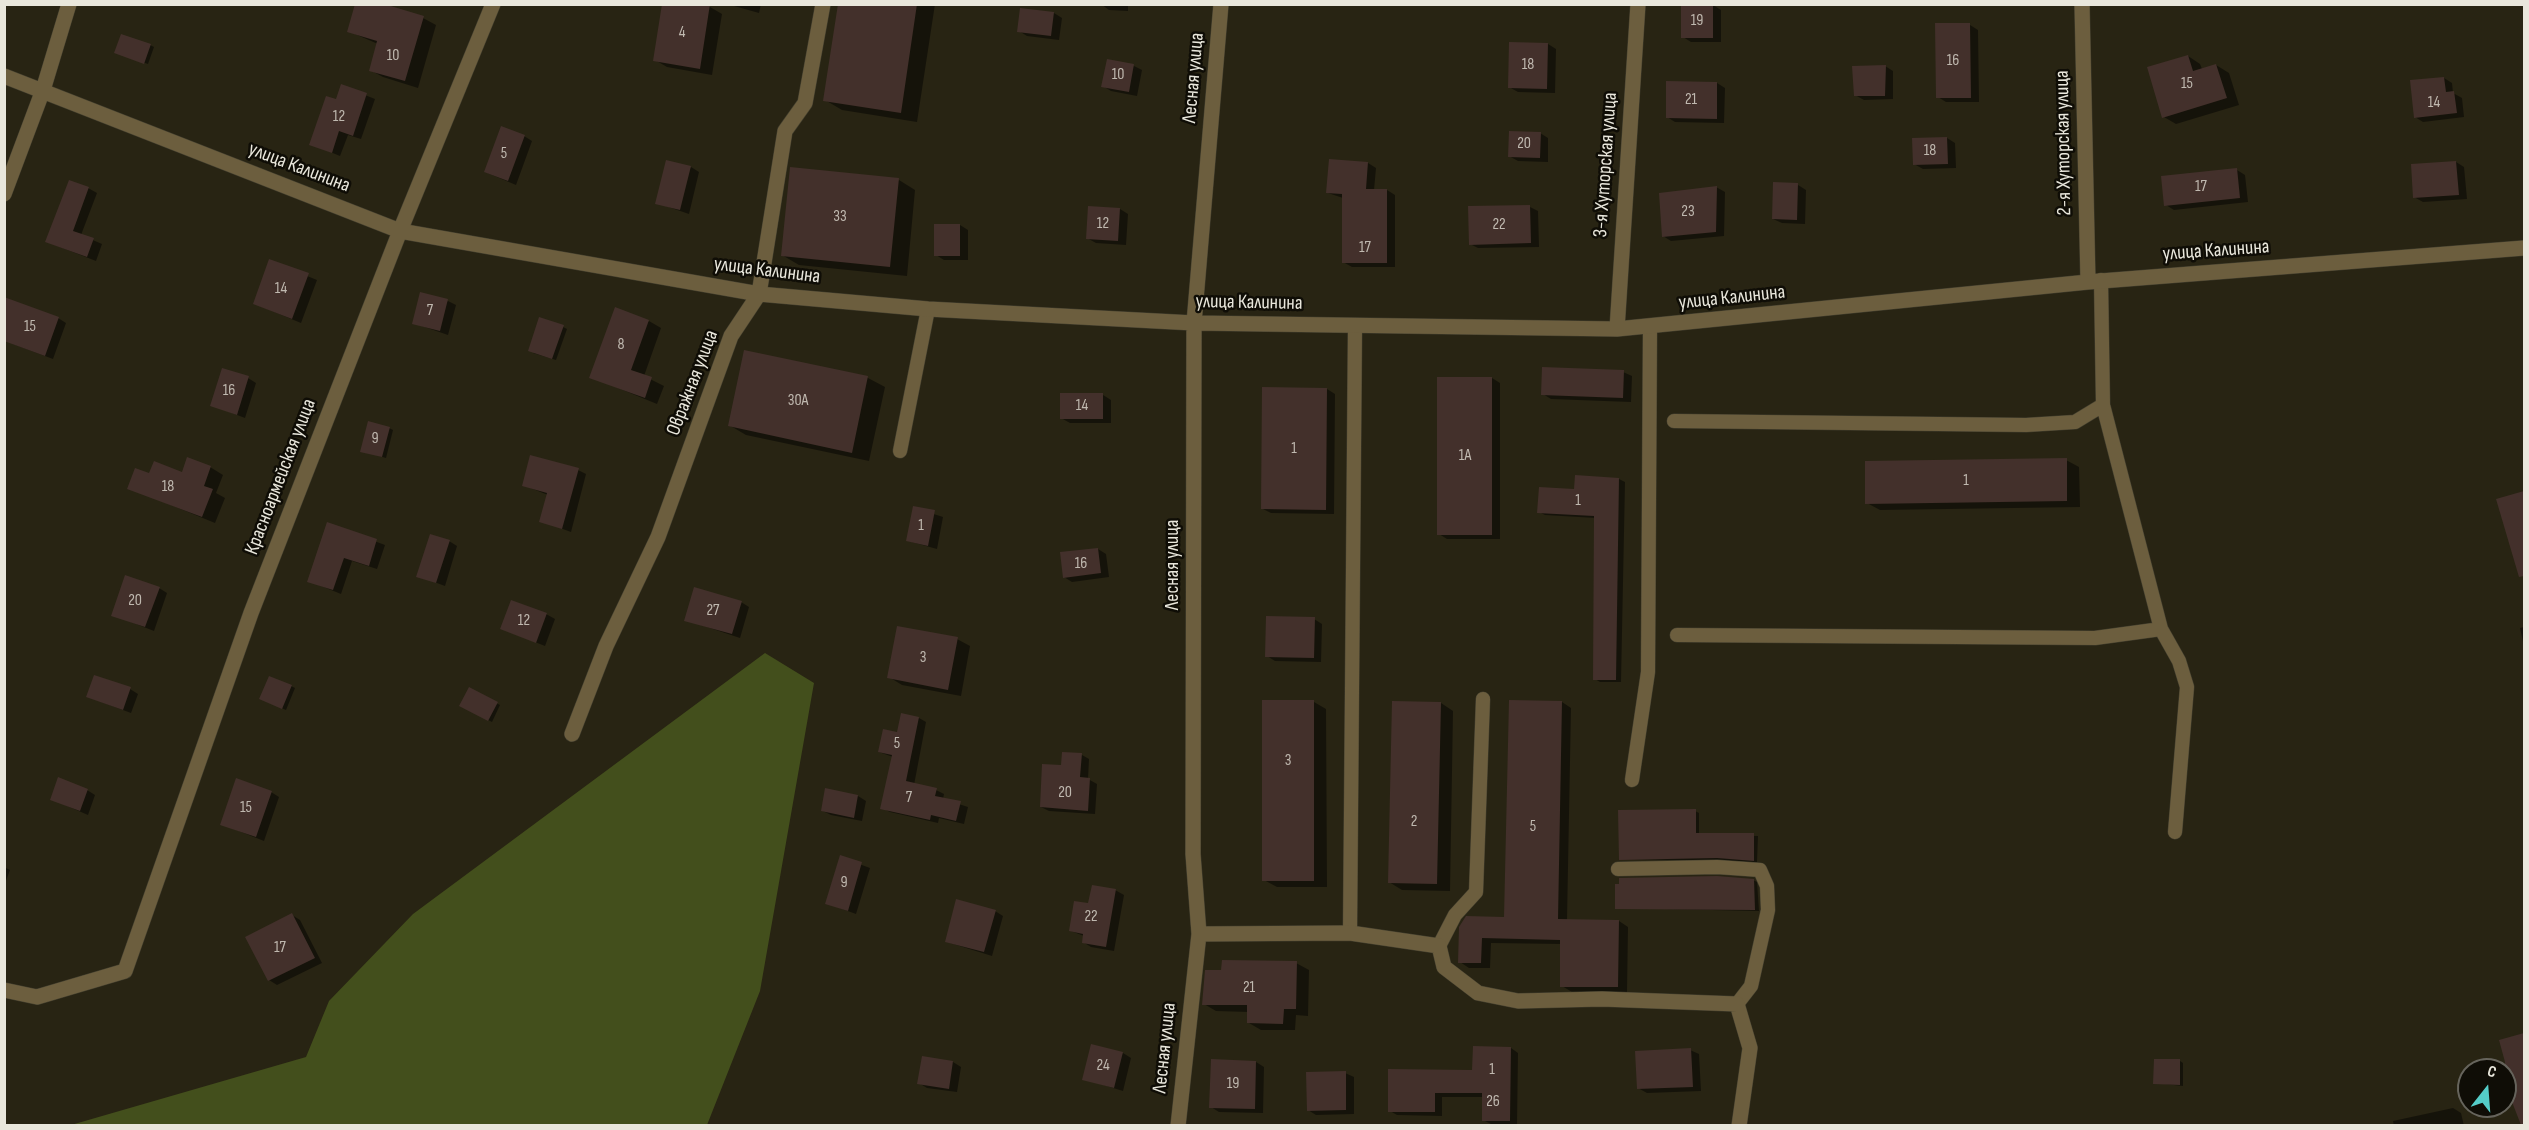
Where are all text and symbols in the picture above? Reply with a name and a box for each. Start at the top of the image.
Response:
house number: 19 [1691,11,1703,31]
house number: 4 [679,23,685,43]
street label: Лесная улица [1178,32,1210,124]
house number: 10 [387,46,399,66]
house number: 16 [1947,51,1959,71]
house number: 18 [1522,55,1534,75]
house number: 10 [1112,65,1124,85]
street label: 2-я Хуторская улица [2051,70,2077,216]
house number: 15 [2181,74,2193,94]
house number: 21 [1685,90,1697,110]
street label: 3-я Хуторская улица [1589,92,1623,238]
house number: 14 [2428,93,2440,113]
house number: 12 [333,107,345,127]
house number: 20 [1517,134,1531,154]
street label: улица Калинина [245,138,353,198]
house number: 18 [1924,141,1936,161]
house number: 5 [501,144,507,164]
house number: 17 [2195,177,2207,197]
house number: 23 [1681,202,1695,222]
house number: 33 [833,207,847,227]
house number: 12 [1097,214,1109,234]
house number: 22 [1492,215,1506,235]
street label: улица Калинина [2162,235,2270,267]
house number: 17 [1359,238,1371,258]
street label: улица Калинина [712,253,822,289]
house number: 14 [275,279,287,299]
street label: улица Калинина [1678,280,1786,316]
street label: улица Калинина [1195,290,1303,316]
house number: 7 [427,301,433,321]
house number: 15 [24,317,36,337]
street label: Овражная улица [662,327,724,439]
house number: 8 [617,335,625,355]
house number: 16 [223,381,235,401]
house number: 30А [788,391,808,411]
street label: Красноармейская улица [240,396,322,558]
house number: 14 [1076,396,1088,416]
house number: 9 [371,429,379,449]
house number: 1 [1291,439,1297,459]
house number: 1А [1459,446,1471,466]
house number: 1 [1963,471,1969,491]
house number: 18 [162,477,174,497]
house number: 1 [1575,491,1581,511]
house number: 1 [918,516,924,536]
street label: Лесная улица [1161,520,1185,610]
house number: 16 [1075,554,1087,574]
house number: 20 [128,591,142,611]
house number: 27 [706,601,720,621]
house number: 12 [518,611,530,631]
house number: 3 [920,648,926,668]
house number: 5 [894,734,900,754]
house number: 3 [1285,751,1291,771]
house number: 20 [1058,783,1072,803]
house number: 7 [906,788,912,808]
house number: 15 [240,798,252,818]
house number: 2 [1411,812,1417,832]
house number: 5 [1530,817,1536,837]
house number: 9 [840,873,848,893]
house number: 22 [1084,907,1098,927]
house number: 17 [274,938,286,958]
house number: 21 [1243,978,1255,998]
street label: Лесная улица [1148,1002,1182,1094]
house number: 24 [1096,1056,1110,1076]
north arrow [2457,1058,2517,1118]
house number: 1 [1489,1060,1495,1080]
text: С [2485,1062,2499,1083]
house number: 19 [1227,1074,1239,1094]
house number: 26 [1486,1092,1500,1112]

